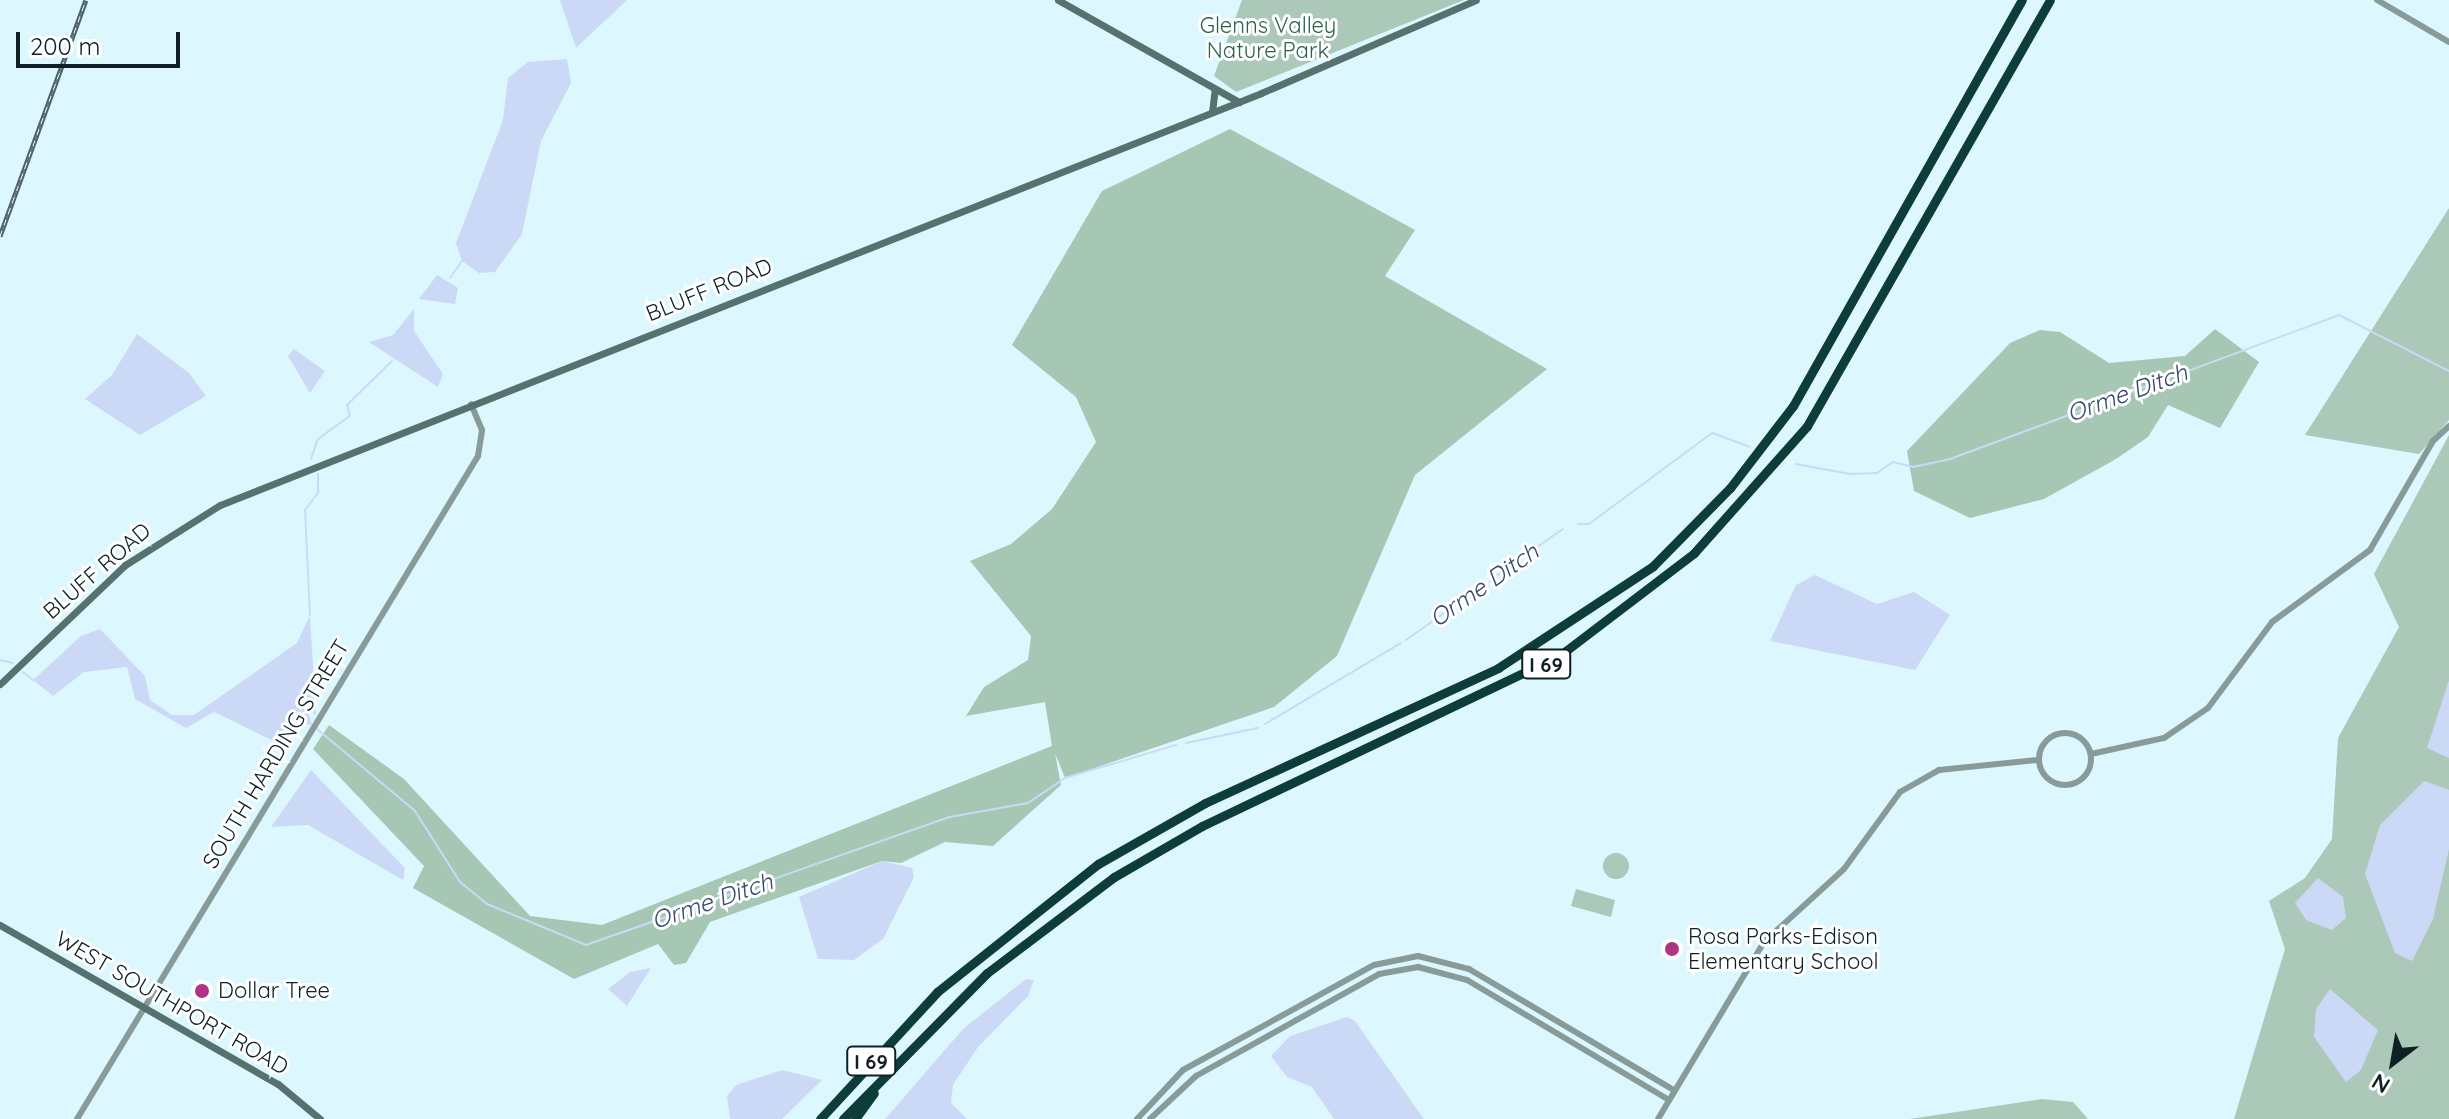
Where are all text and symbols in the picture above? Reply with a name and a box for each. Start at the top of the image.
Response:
park label: Glenns Valley Nature Park [1200,12,1336,64]
scale bar [20,16,184,66]
text: 200 m [30,31,100,61]
street label: BLUFF ROAD [642,253,776,327]
water label: Orme Ditch [2063,358,2191,428]
street label: BLUFF ROAD [38,517,156,625]
water label: Orme Ditch [1424,537,1544,633]
street label: SOUTH HARDING STREET [197,635,355,873]
road number: I 69 [1520,648,1572,680]
water label: Orme Ditch [648,867,776,935]
place label: Rosa Parks-Edison Elementary School [1688,923,1879,974]
street label: WEST SOUTHPORT ROAD [51,925,293,1081]
marker: Rosa Parks-Edison Elementary School [1663,940,1681,958]
place label: Dollar Tree [218,978,330,1004]
marker: Dollar Tree [193,982,211,1000]
north arrow [2353,1023,2433,1103]
road number: I 69 [845,1045,897,1077]
text: N [2367,1067,2395,1100]

